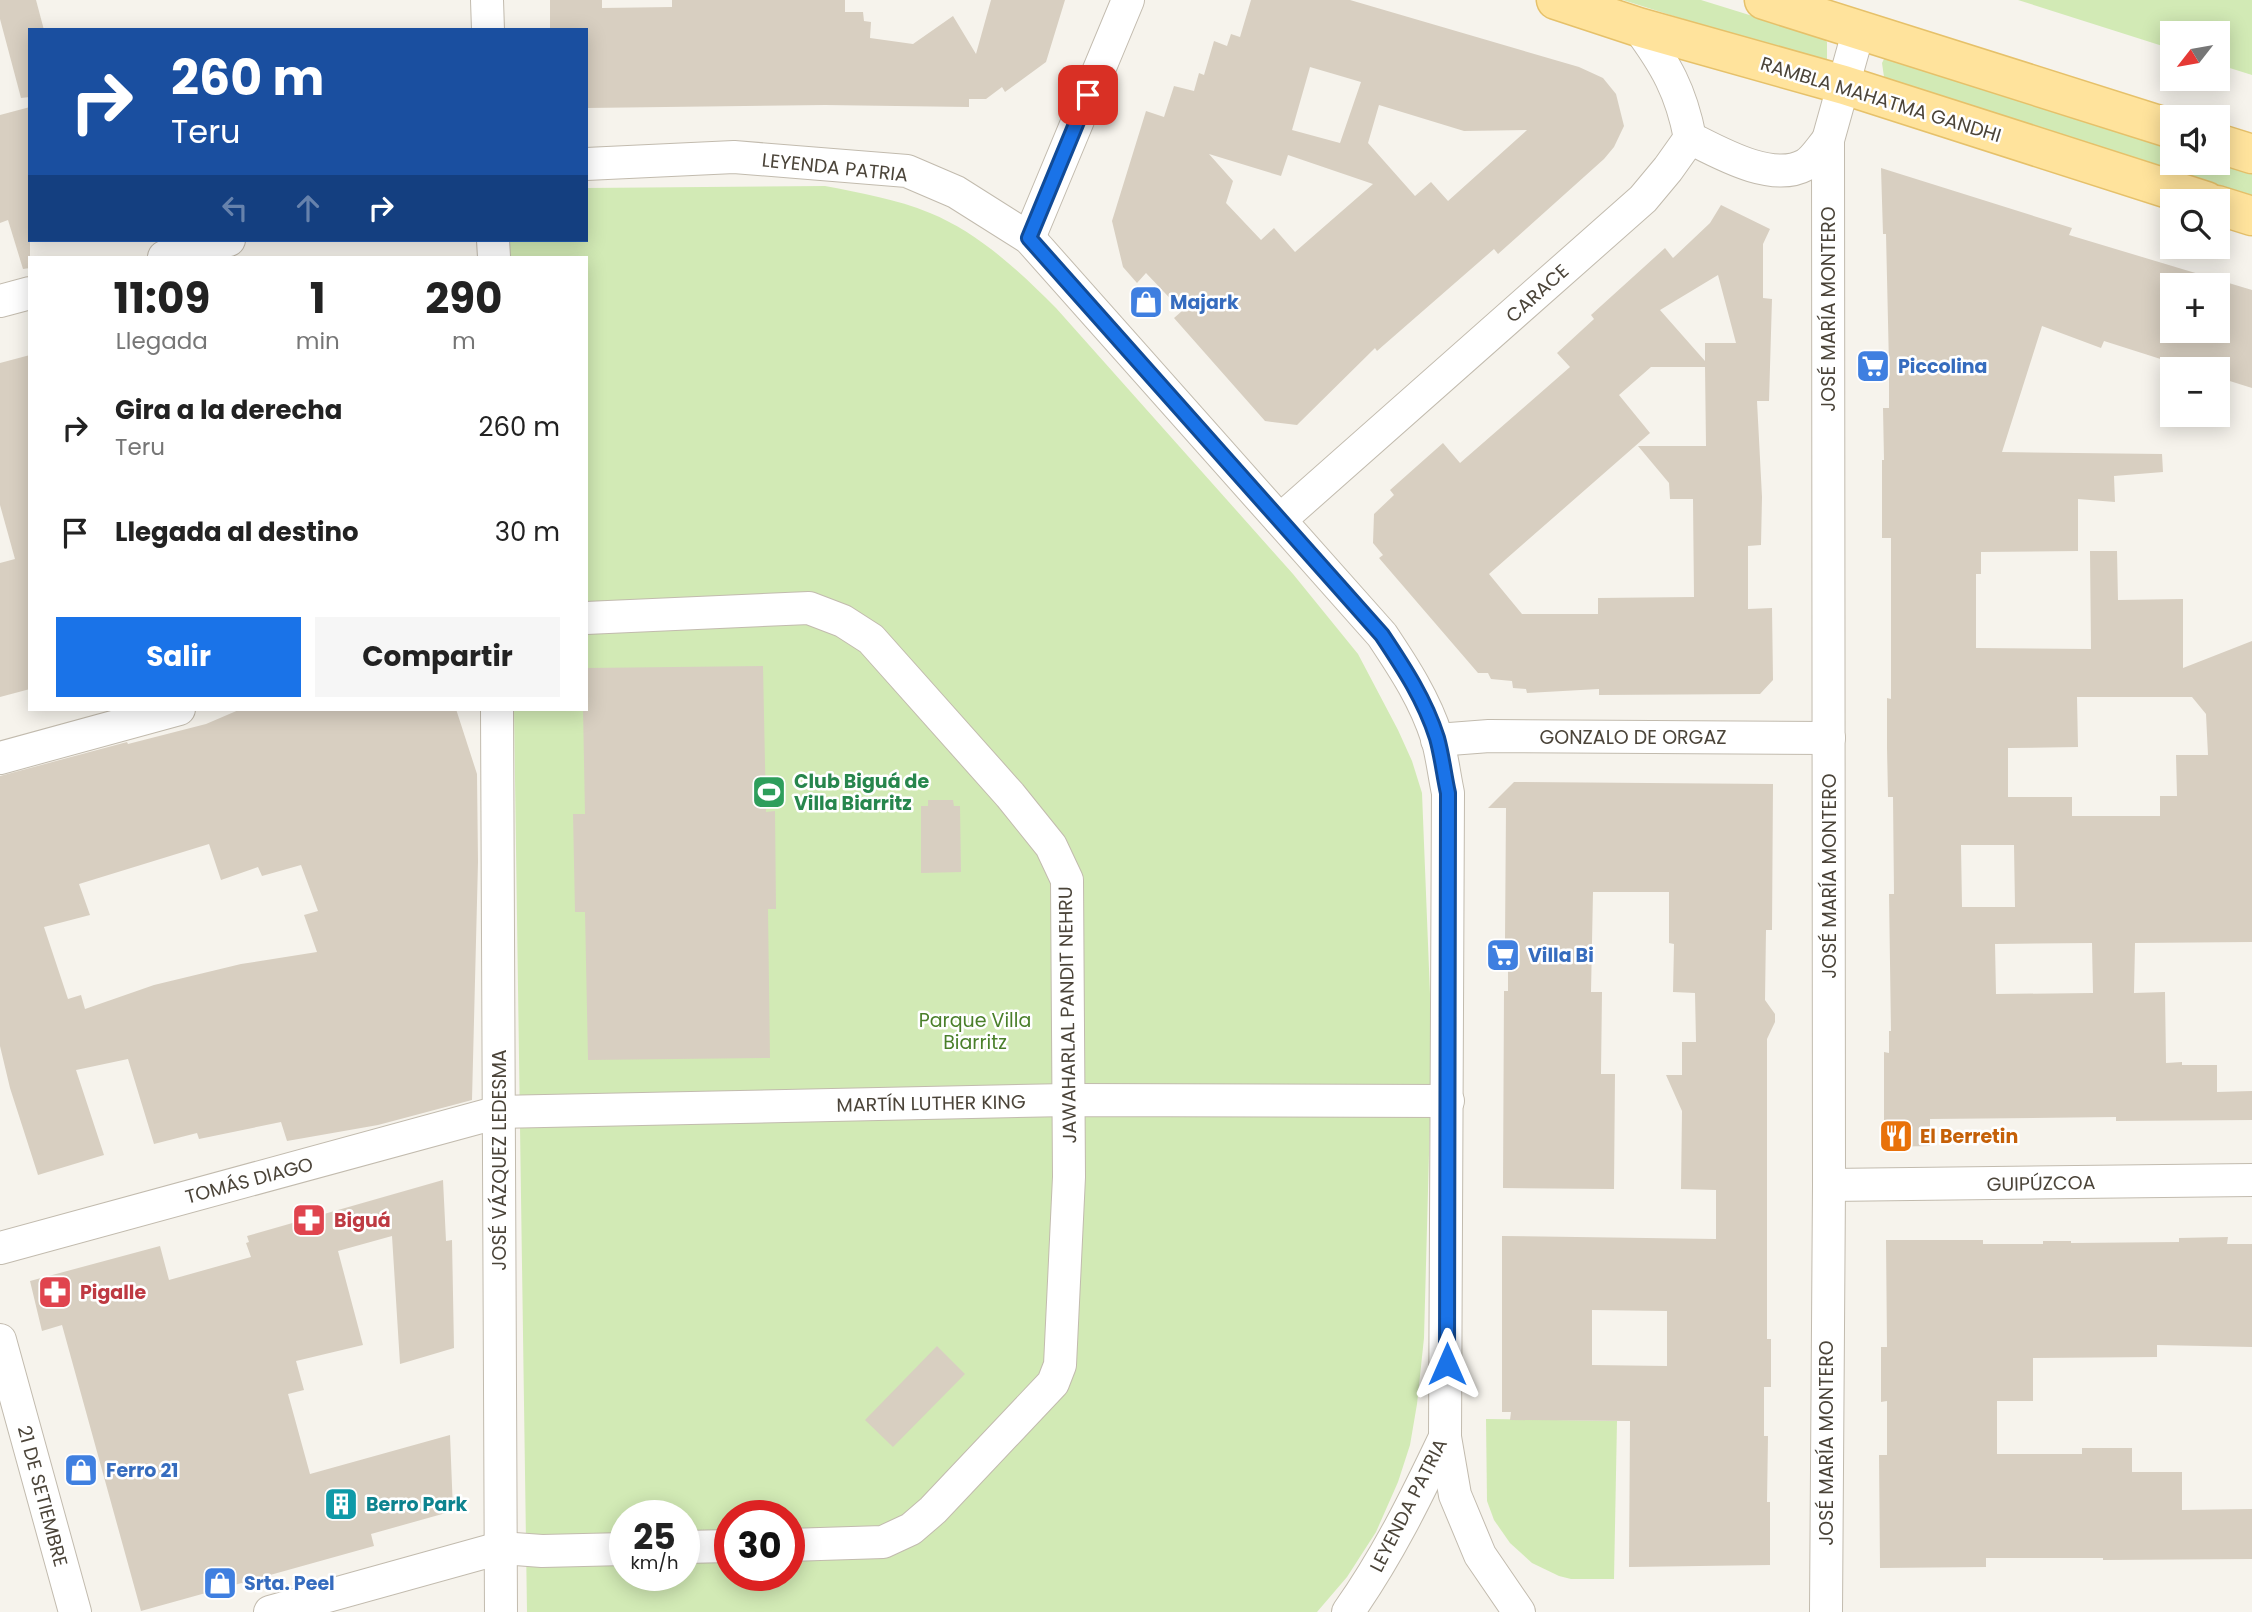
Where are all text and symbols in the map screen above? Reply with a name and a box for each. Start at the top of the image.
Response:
north arrow [2160,21,2230,91]
map controls [2160,21,2230,427]
text: 260 m [171,44,324,112]
street label: RAMBLA MAHATMA GANDHI [1757,50,2004,149]
icon: right [56,56,147,147]
pin [1058,65,1118,125]
icon: arrive [1069,76,1107,114]
button: sound [2160,105,2230,175]
text: Teru [171,109,241,154]
street label: LEYENDA PATRIA [761,146,909,189]
icon: left [216,189,254,227]
icon: ahead [289,189,327,227]
icon: right [362,189,400,227]
button: search [2160,189,2230,259]
street label: JOSÉ MARÍA MONTERO [1815,206,1842,412]
street label: CARACE [1500,258,1575,329]
text: 11:09 [113,269,210,328]
text: 1 [310,269,326,328]
text: 290 [425,269,502,328]
button: + [2160,273,2230,343]
shop icon: Majark [1127,283,1165,321]
place label: Majark [1170,289,1239,316]
text: Llegada [116,325,208,357]
text: min [296,325,340,357]
text: m [452,325,476,357]
supermarket icon: Piccolina [1854,347,1892,385]
place label: Piccolina [1898,353,1987,380]
button: − [2160,357,2230,427]
text: Gira a la derecha [115,392,343,428]
icon: right [56,409,94,447]
text: 260 m [478,409,560,445]
text: Teru [115,431,165,463]
icon: arrive [56,514,94,552]
text: Llegada al destino [115,514,359,550]
text: 30 m [495,514,560,550]
button: Salir [56,617,301,697]
button: Compartir [315,617,560,697]
street label: GONZALO DE ORGAZ [1540,724,1726,751]
place label: Club Biguá de Villa Biarritz [794,768,929,817]
sports icon: Club Biguá de Villa Biarritz [750,773,788,811]
street label: JOSÉ MARÍA MONTERO [1816,773,1843,979]
street label: JAWAHARLAL PANDIT NEHRU [1052,886,1083,1144]
supermarket icon: Villa Bi [1484,936,1522,974]
place label: Villa Bi [1528,942,1594,969]
park label: Parque Villa Biarritz [919,1007,1031,1056]
street label: JOSÉ VÁZQUEZ LEDESMA [486,1049,513,1271]
street label: MARTÍN LUTHER KING [836,1088,1026,1119]
restaurant icon: El Berretin [1877,1117,1915,1155]
place label: El Berretin [1920,1123,2018,1150]
street label: TOMÁS DIAGO [182,1150,316,1211]
street label: GUIPÚZCOA [1986,1169,2096,1198]
pharmacy icon: Biguá [290,1201,328,1239]
place label: Biguá [334,1207,391,1234]
pharmacy icon: Pigalle [36,1273,74,1311]
place label: Pigalle [80,1279,146,1306]
position arrow [1410,1327,1484,1401]
street label: JOSÉ MARÍA MONTERO [1813,1340,1840,1546]
street label: 21 DE SETIEMBRE [11,1422,74,1570]
street label: LEYENDA PATRIA [1363,1434,1454,1577]
shop icon: Ferro 21 [62,1451,100,1489]
place label: Ferro 21 [106,1457,179,1484]
building icon: Berro Park [322,1485,360,1523]
place label: Berro Park [366,1491,468,1518]
speed limit sign: 30 [714,1500,805,1591]
text: 25 [633,1512,676,1561]
text: km/h [631,1550,678,1575]
shop icon: Srta. Peel [201,1564,239,1602]
place label: Srta. Peel [244,1570,335,1597]

